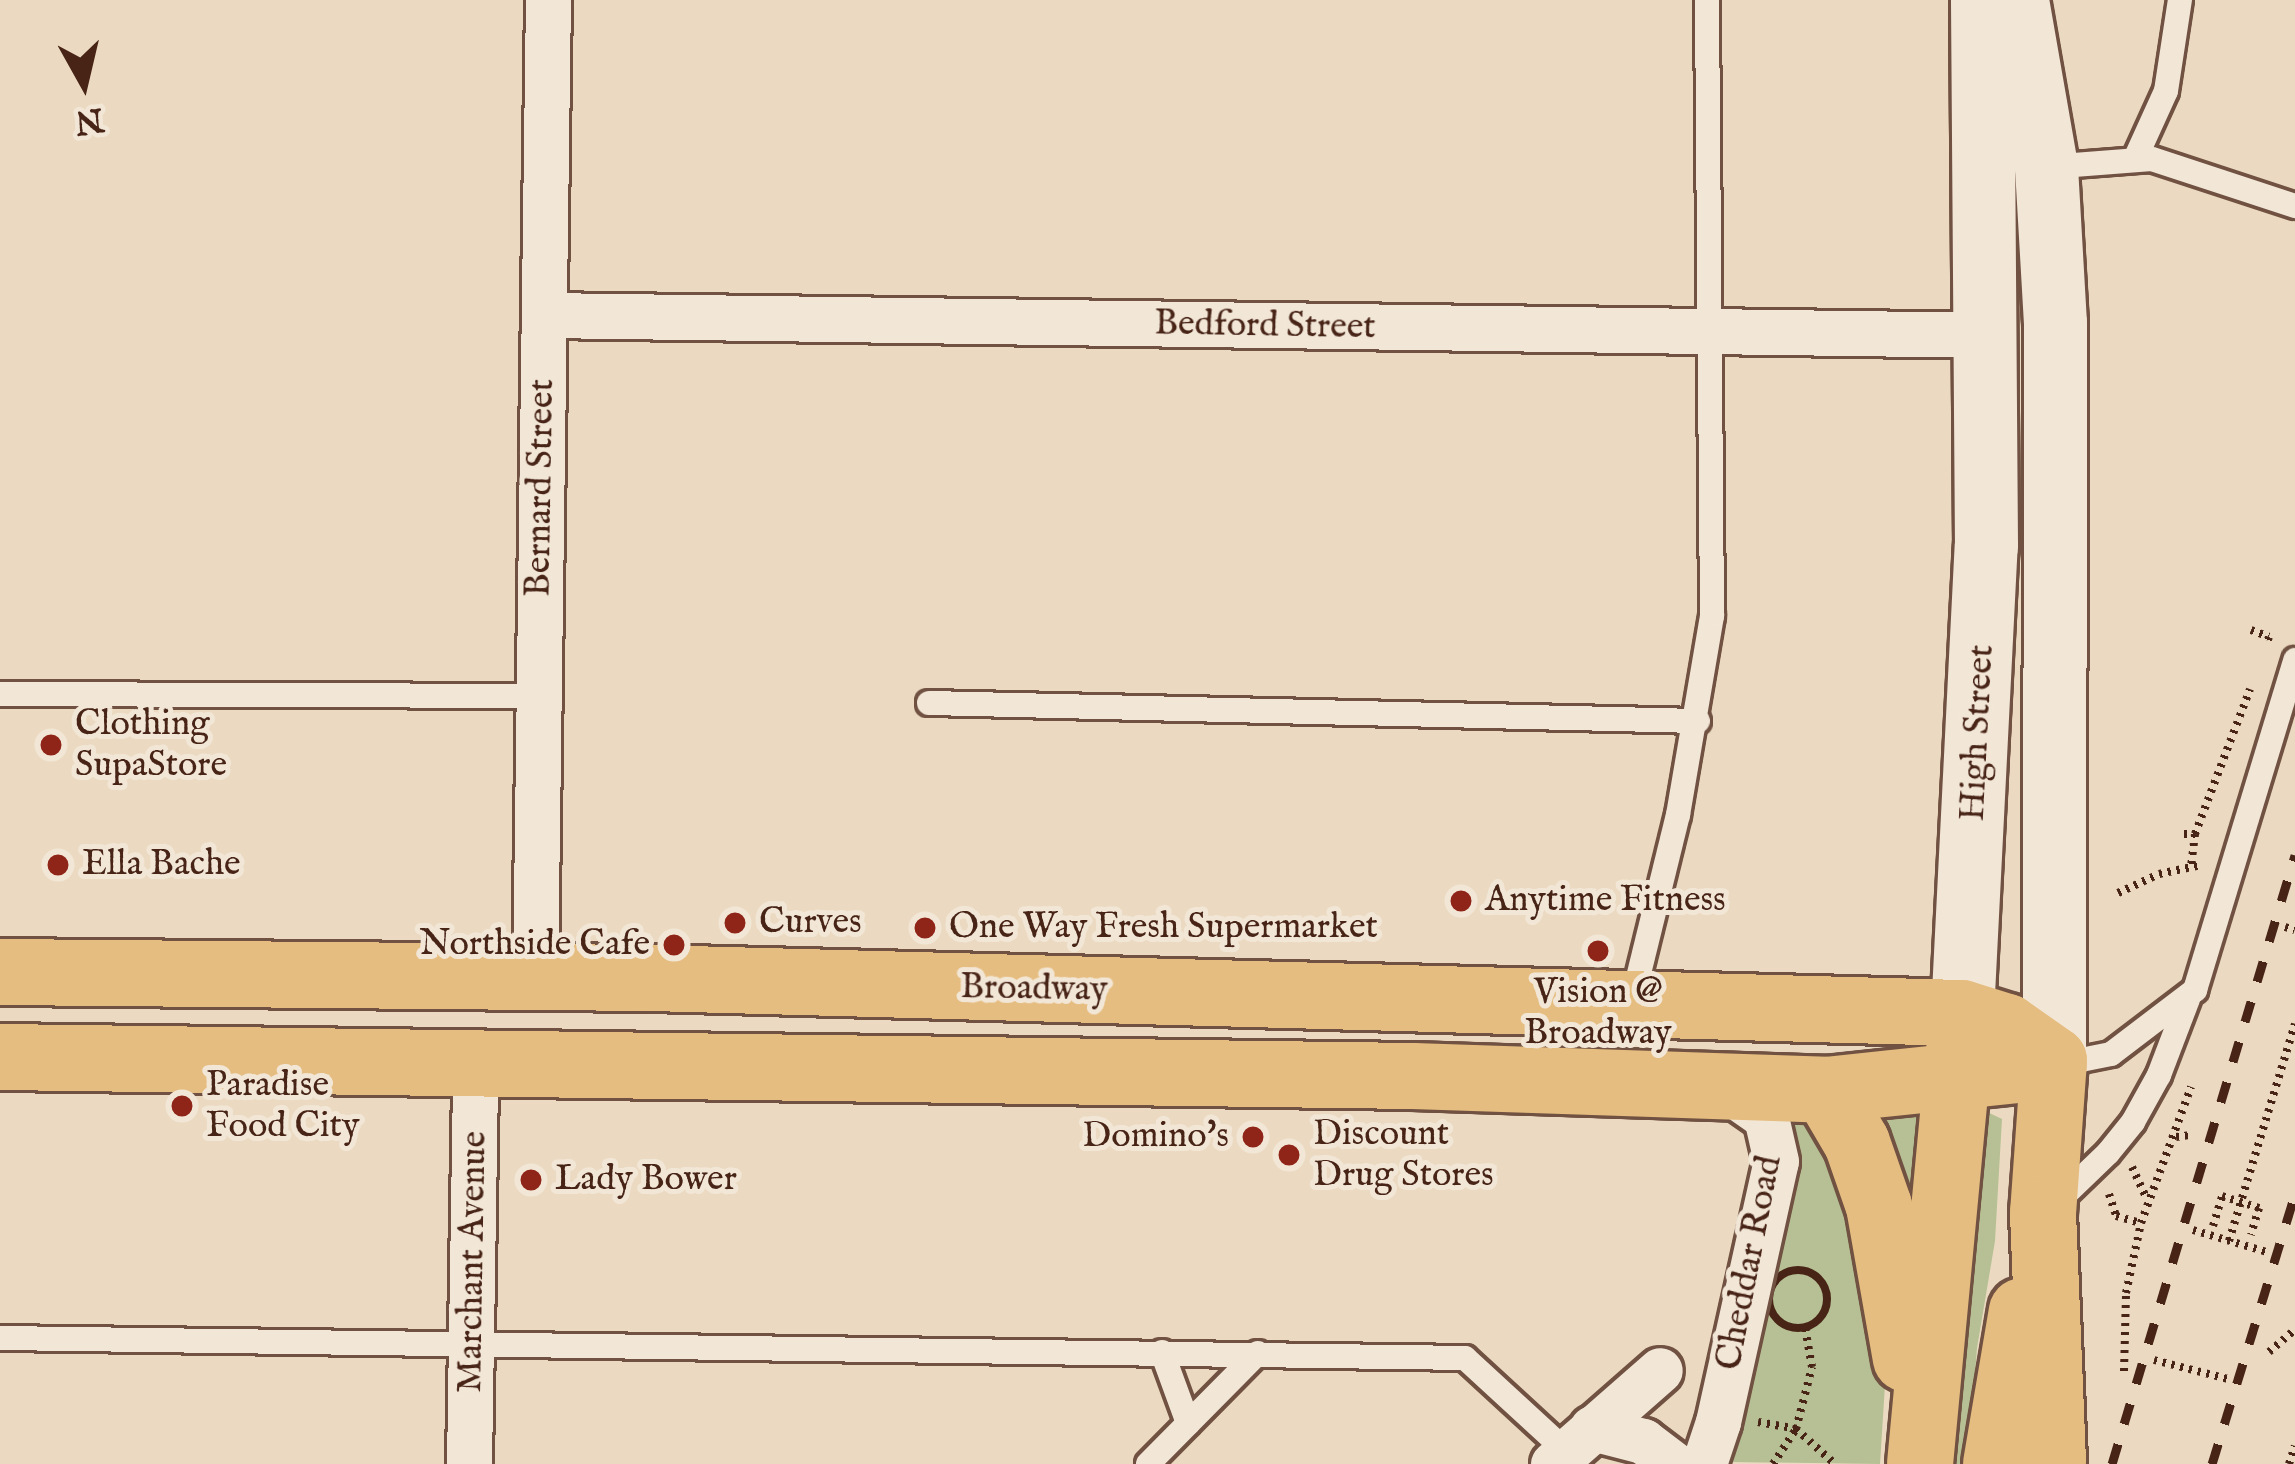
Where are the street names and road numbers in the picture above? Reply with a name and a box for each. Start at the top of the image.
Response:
street label: Bedford Street [1154,302,1376,350]
street label: Bernard Street [518,379,564,597]
street label: High Street [1952,644,2004,822]
street label: Broadway [960,966,1108,1012]
street label: Marchant Avenue [449,1131,497,1393]
street label: Cheddar Road [1708,1152,1792,1374]

